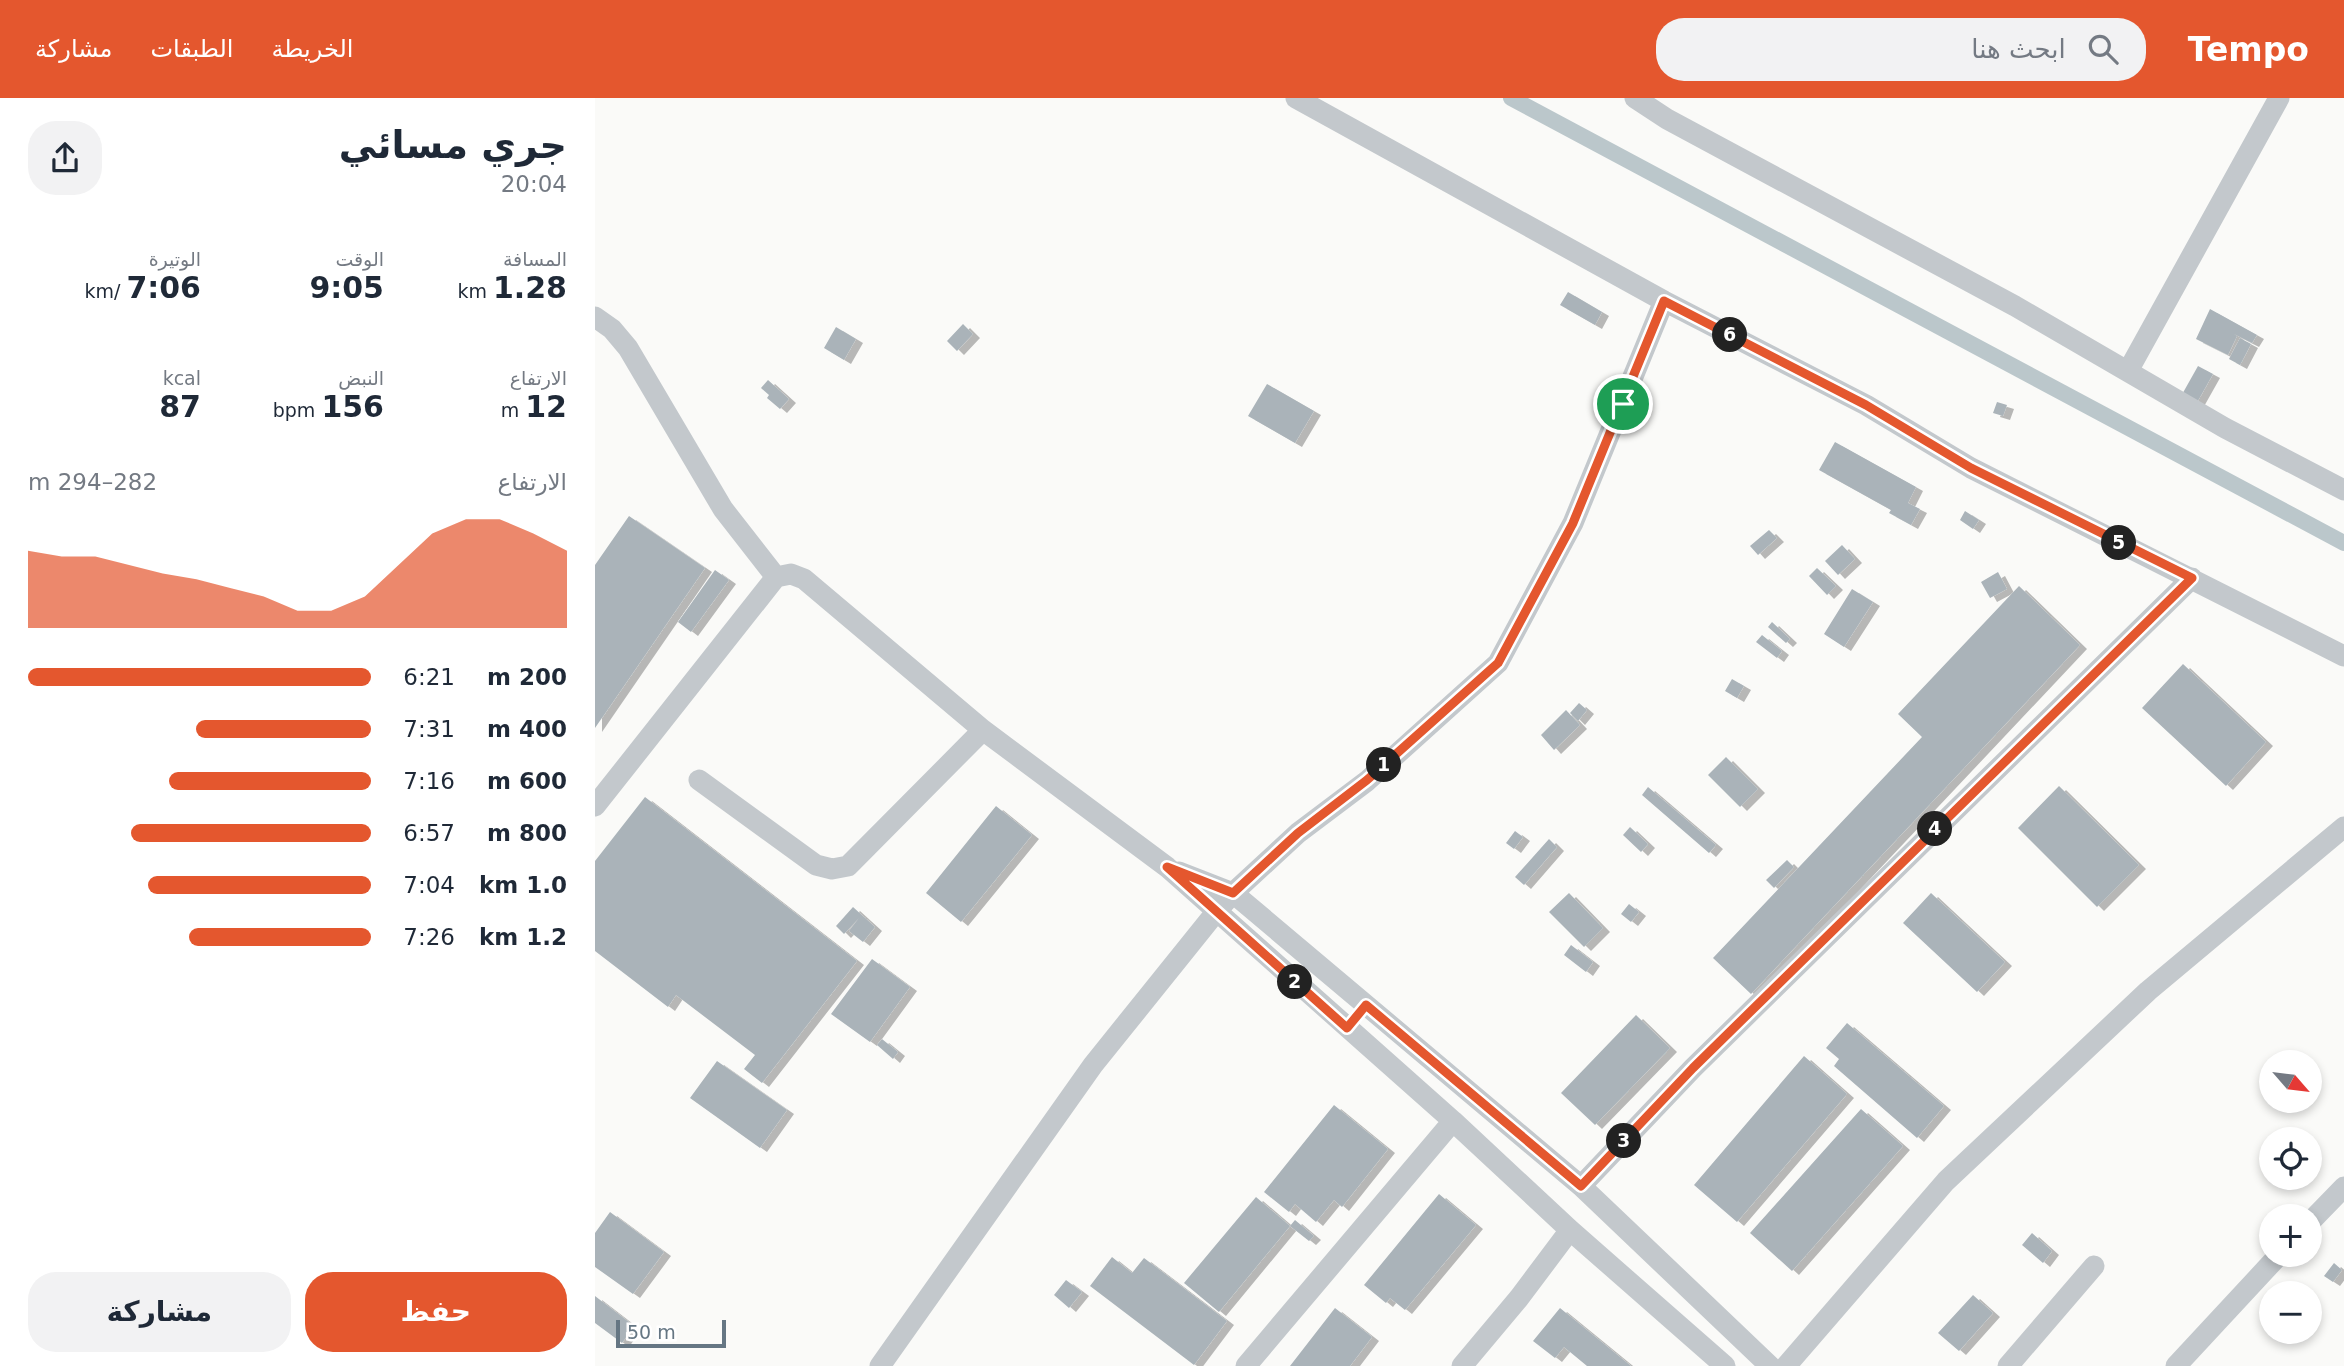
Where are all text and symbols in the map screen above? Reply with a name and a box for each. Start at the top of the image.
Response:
search box [1656,18,2146,81]
icon: search [2084,30,2122,68]
text: Tempo [2188,30,2309,69]
text: ابحث هنا [1971,34,2066,64]
text: مشاركة [35,35,112,63]
text: الطبقات [150,35,233,63]
text: الخريطة [271,35,353,63]
button: share [28,121,102,195]
text: جري مسائي [339,123,567,167]
text: 20:04 [501,171,567,197]
text: الوتيرة [149,248,201,270]
text: الوقت [335,248,384,270]
text: المسافة [503,248,567,270]
text: 7:06 [126,270,201,305]
text: 9:05 [309,270,384,305]
text: 1.28 [493,270,567,305]
text: /km [84,280,126,302]
text: km [457,280,493,302]
pin: 6 [1713,317,1747,352]
text: 6 [1723,323,1736,345]
text: kcal [163,367,201,389]
text: النبض [338,367,384,389]
text: الارتفاع [510,367,567,389]
pin [1593,374,1653,434]
icon: arrive [1604,385,1642,423]
text: 87 [159,389,201,424]
text: 156 [321,389,384,424]
text: 12 [525,389,567,424]
text: bpm [273,399,321,421]
text: m [501,399,525,421]
text: 282–294 m [28,469,157,495]
text: الارتفاع [498,469,567,495]
pin: 5 [2101,526,2137,560]
text: 5 [2112,531,2125,553]
text: 6:21 [403,664,455,690]
text: 200 m [487,664,567,690]
text: 7:31 [403,716,455,742]
text: 400 m [487,716,567,742]
pin: 1 [1367,748,1401,782]
text: 1 [1377,753,1390,775]
text: 7:16 [403,768,455,794]
text: 600 m [487,768,567,794]
pin: 4 [1917,812,1953,846]
text: 4 [1928,817,1941,839]
text: 6:57 [403,820,455,846]
text: 800 m [487,820,567,846]
text: 7:04 [403,872,455,898]
text: 1.0 km [479,872,567,898]
text: 7:26 [403,924,455,950]
text: 1.2 km [479,924,567,950]
pin: 2 [1277,964,1313,1000]
text: 2 [1288,970,1301,992]
north arrow [2259,1050,2322,1113]
map controls [2259,1050,2322,1344]
pin: 3 [1607,1124,1641,1158]
button: locate [2259,1127,2322,1190]
text: 3 [1617,1129,1630,1151]
button: + [2259,1204,2322,1267]
button: مشاركة [28,1272,291,1352]
button: حفظ [305,1272,567,1352]
button: − [2259,1281,2322,1344]
scale bar [616,1317,726,1349]
text: 50 m [627,1321,676,1343]

